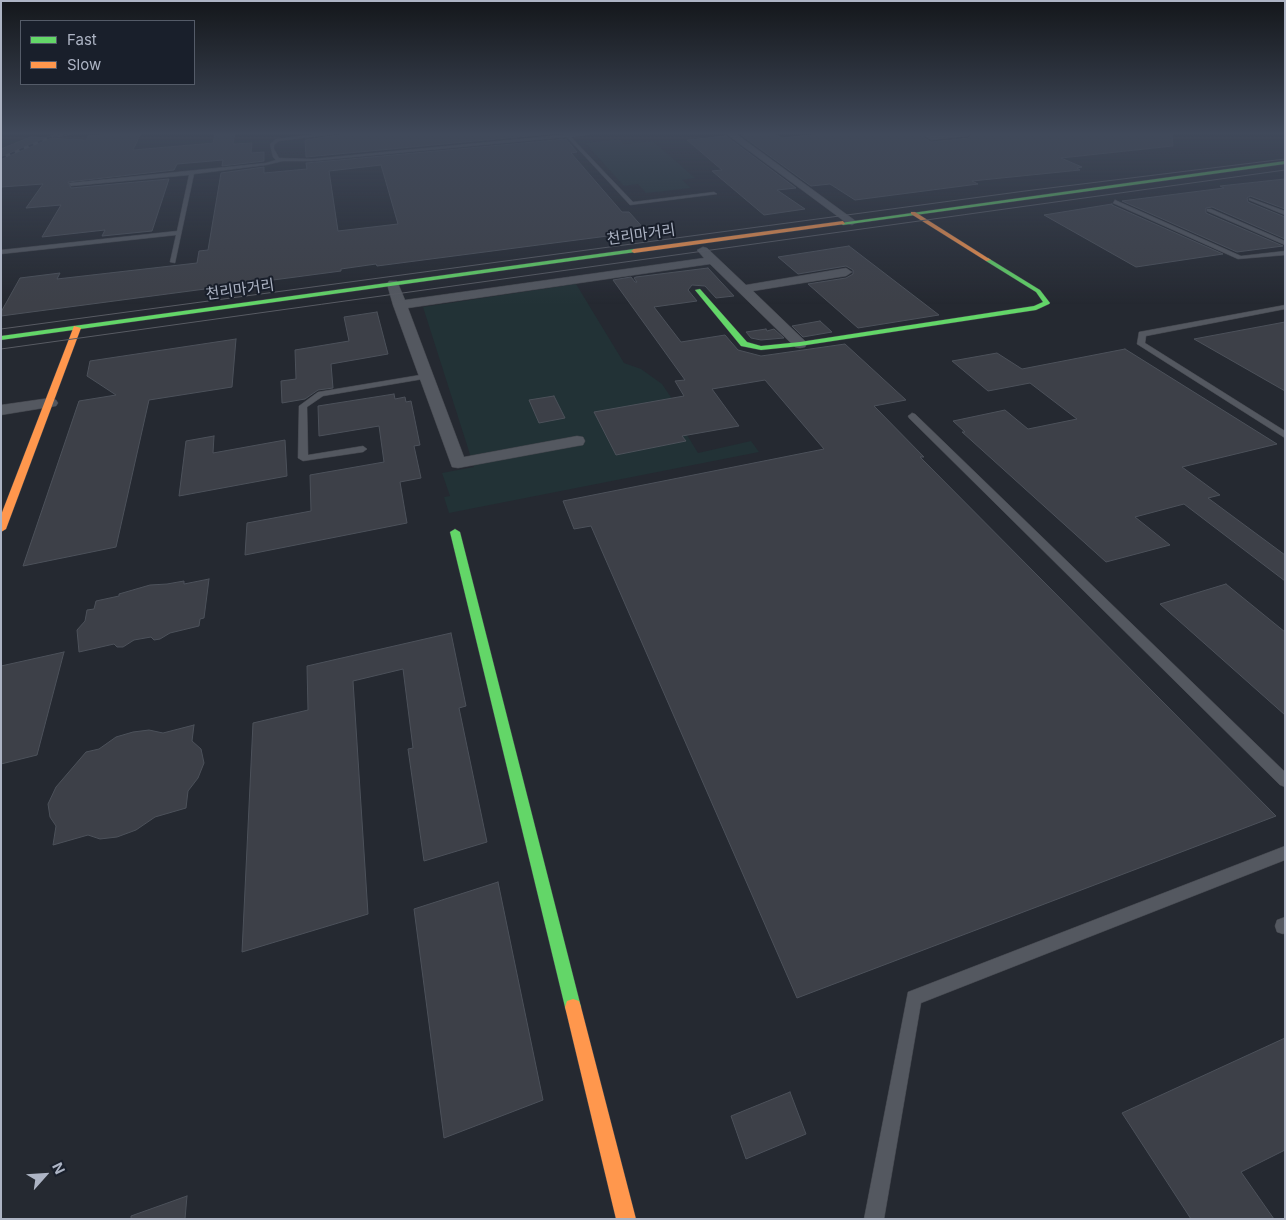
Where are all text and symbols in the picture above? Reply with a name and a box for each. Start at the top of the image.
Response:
legend [20,20,195,85]
text: Fast [67,30,97,49]
text: Slow [67,55,101,74]
street label: 천리마거리 [606,221,676,249]
street label: 천리마거리 [205,276,275,304]
north arrow [20,1150,70,1200]
text: N [49,1160,69,1177]

